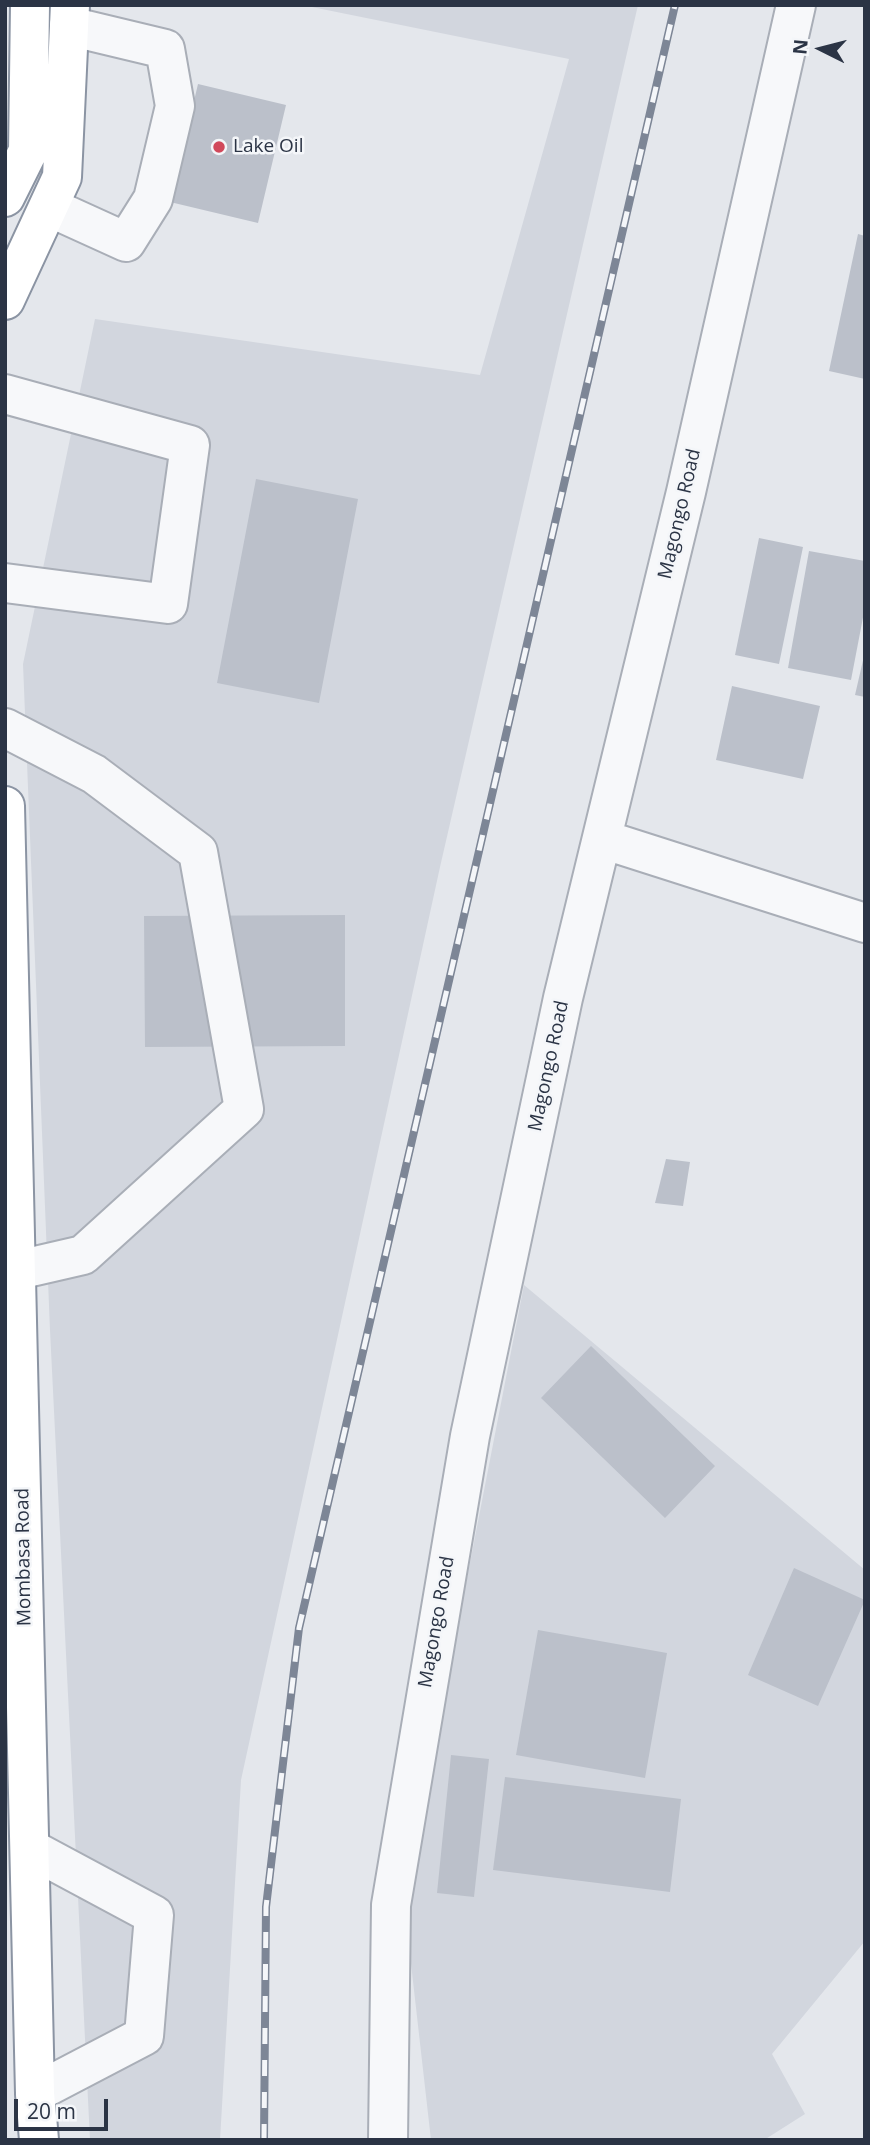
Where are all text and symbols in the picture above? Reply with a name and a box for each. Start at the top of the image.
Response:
north arrow [786,14,856,84]
text: N [786,38,814,56]
place label: Lake Oil [233,136,303,158]
marker: Lake Oil [211,139,227,155]
street label: Magongo Road [654,447,706,581]
street label: Magongo Road [524,999,574,1133]
street label: Mombasa Road [11,1488,37,1626]
street label: Magongo Road [414,1554,460,1690]
scale bar [18,2086,112,2130]
text: 20 m [27,2097,76,2125]

